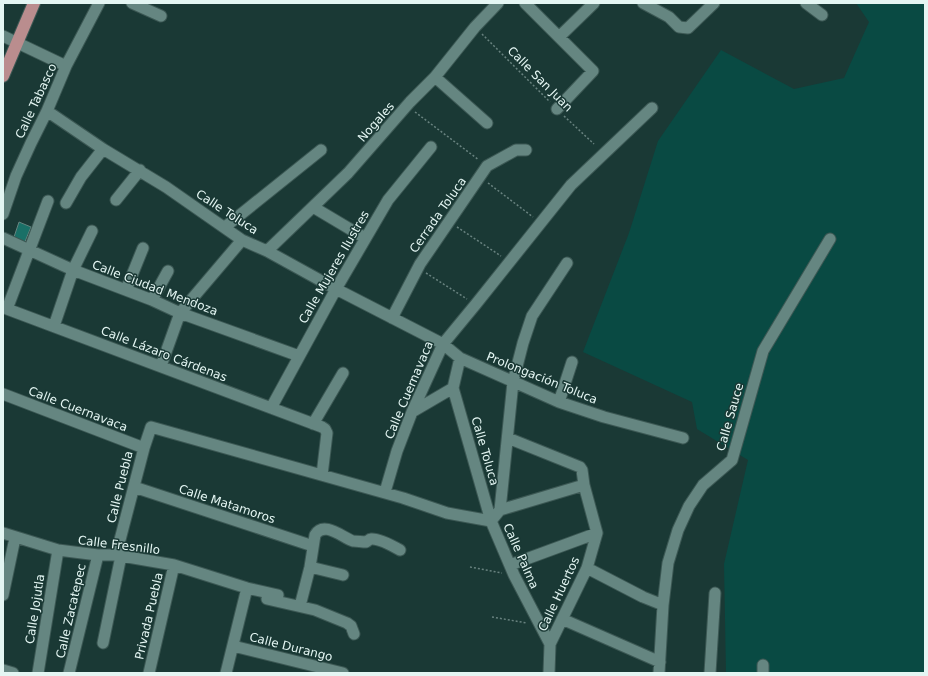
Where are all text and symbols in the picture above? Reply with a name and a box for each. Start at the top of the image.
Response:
street label: Calle San Juan [505,44,575,114]
street label: Calle Tabasco [12,61,60,141]
street label: Nogales [355,99,397,145]
street label: Cerrada Toluca [407,174,469,256]
street label: Calle Toluca [193,187,261,237]
street label: Calle Mujeres Ilustres [296,208,372,326]
street label: Calle Ciudad Mendoza [90,258,220,318]
street label: Calle Lázaro Cárdenas [99,323,229,385]
street label: Calle Cuernavaca [382,339,436,441]
street label: Prolongación Toluca [484,349,600,407]
street label: Calle Sauce [714,381,746,453]
street label: Calle Cuernavaca [26,384,130,434]
street label: Calle Toluca [468,415,502,487]
street label: Calle Puebla [104,449,136,525]
street label: Calle Matamoros [177,482,277,526]
street label: Calle Palma [500,521,542,591]
street label: Calle Fresnillo [77,533,161,557]
street label: Calle Huertos [536,554,582,634]
street label: Calle Zacatepec [53,562,89,660]
street label: Privada Puebla [132,571,166,661]
street label: Calle Jojutla [23,573,47,645]
street label: Calle Durango [248,630,334,664]

